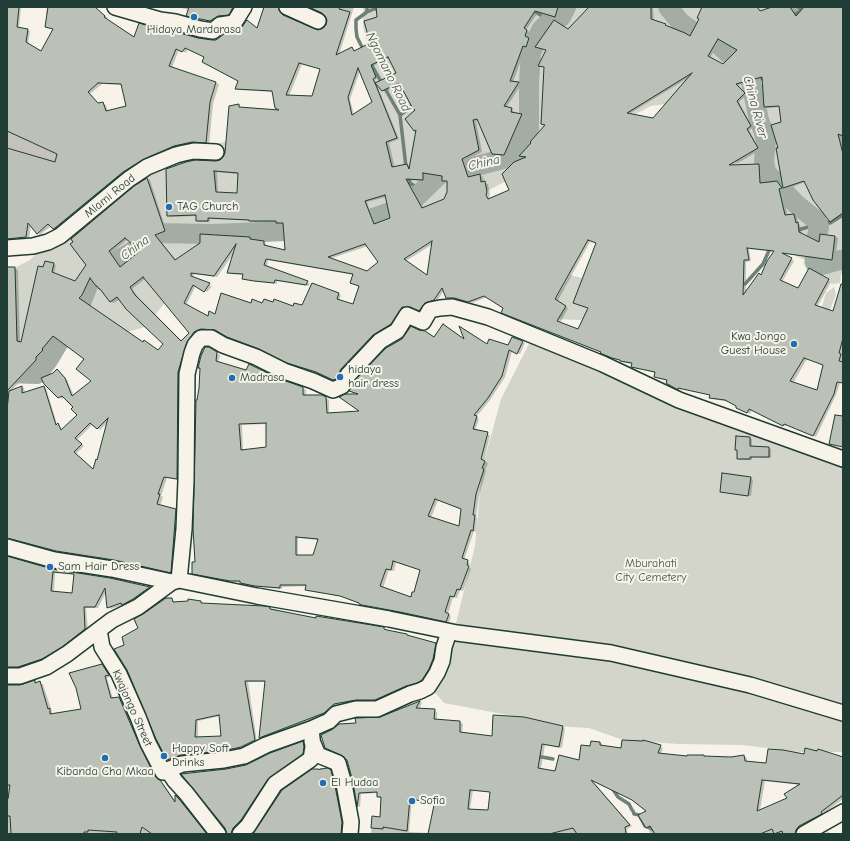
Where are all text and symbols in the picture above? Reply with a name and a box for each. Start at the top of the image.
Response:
marker: Hidaya Mardarasa [189,12,199,22]
place label: Hidaya Mardarasa [147,23,241,37]
water label: Ngomano Road [362,30,414,114]
water label: China River [739,74,771,140]
water label: China [467,152,501,174]
street label: Mlami Road [82,171,138,221]
place label: TAG Church [177,200,238,214]
marker: TAG Church [164,202,174,212]
water label: China [118,232,152,264]
place label: Kwa Jongo Guest House [721,330,786,358]
marker: Kwa Jongo Guest House [789,339,799,349]
place label: hidaya hair dress [348,363,399,391]
place label: Madrasa [240,371,284,385]
marker: hidaya hair dress [335,372,345,382]
marker: Madrasa [227,373,237,383]
park label: Mburahati City Cemetery [615,557,687,585]
place label: Sam Hair Dress [58,560,139,574]
marker: Sam Hair Dress [45,562,55,572]
street label: Kwajongo Street [109,667,155,749]
place label: Happy Soft Drinks [172,742,229,770]
marker: Happy Soft Drinks [159,751,169,761]
marker: Kibanda Cha Mkaa [100,753,110,763]
place label: Kibanda Cha Mkaa [56,765,154,779]
place label: El Hudaa [331,776,378,790]
marker: El Hudaa [318,778,328,788]
place label: Sofia [420,794,445,808]
marker: Sofia [407,796,417,806]

